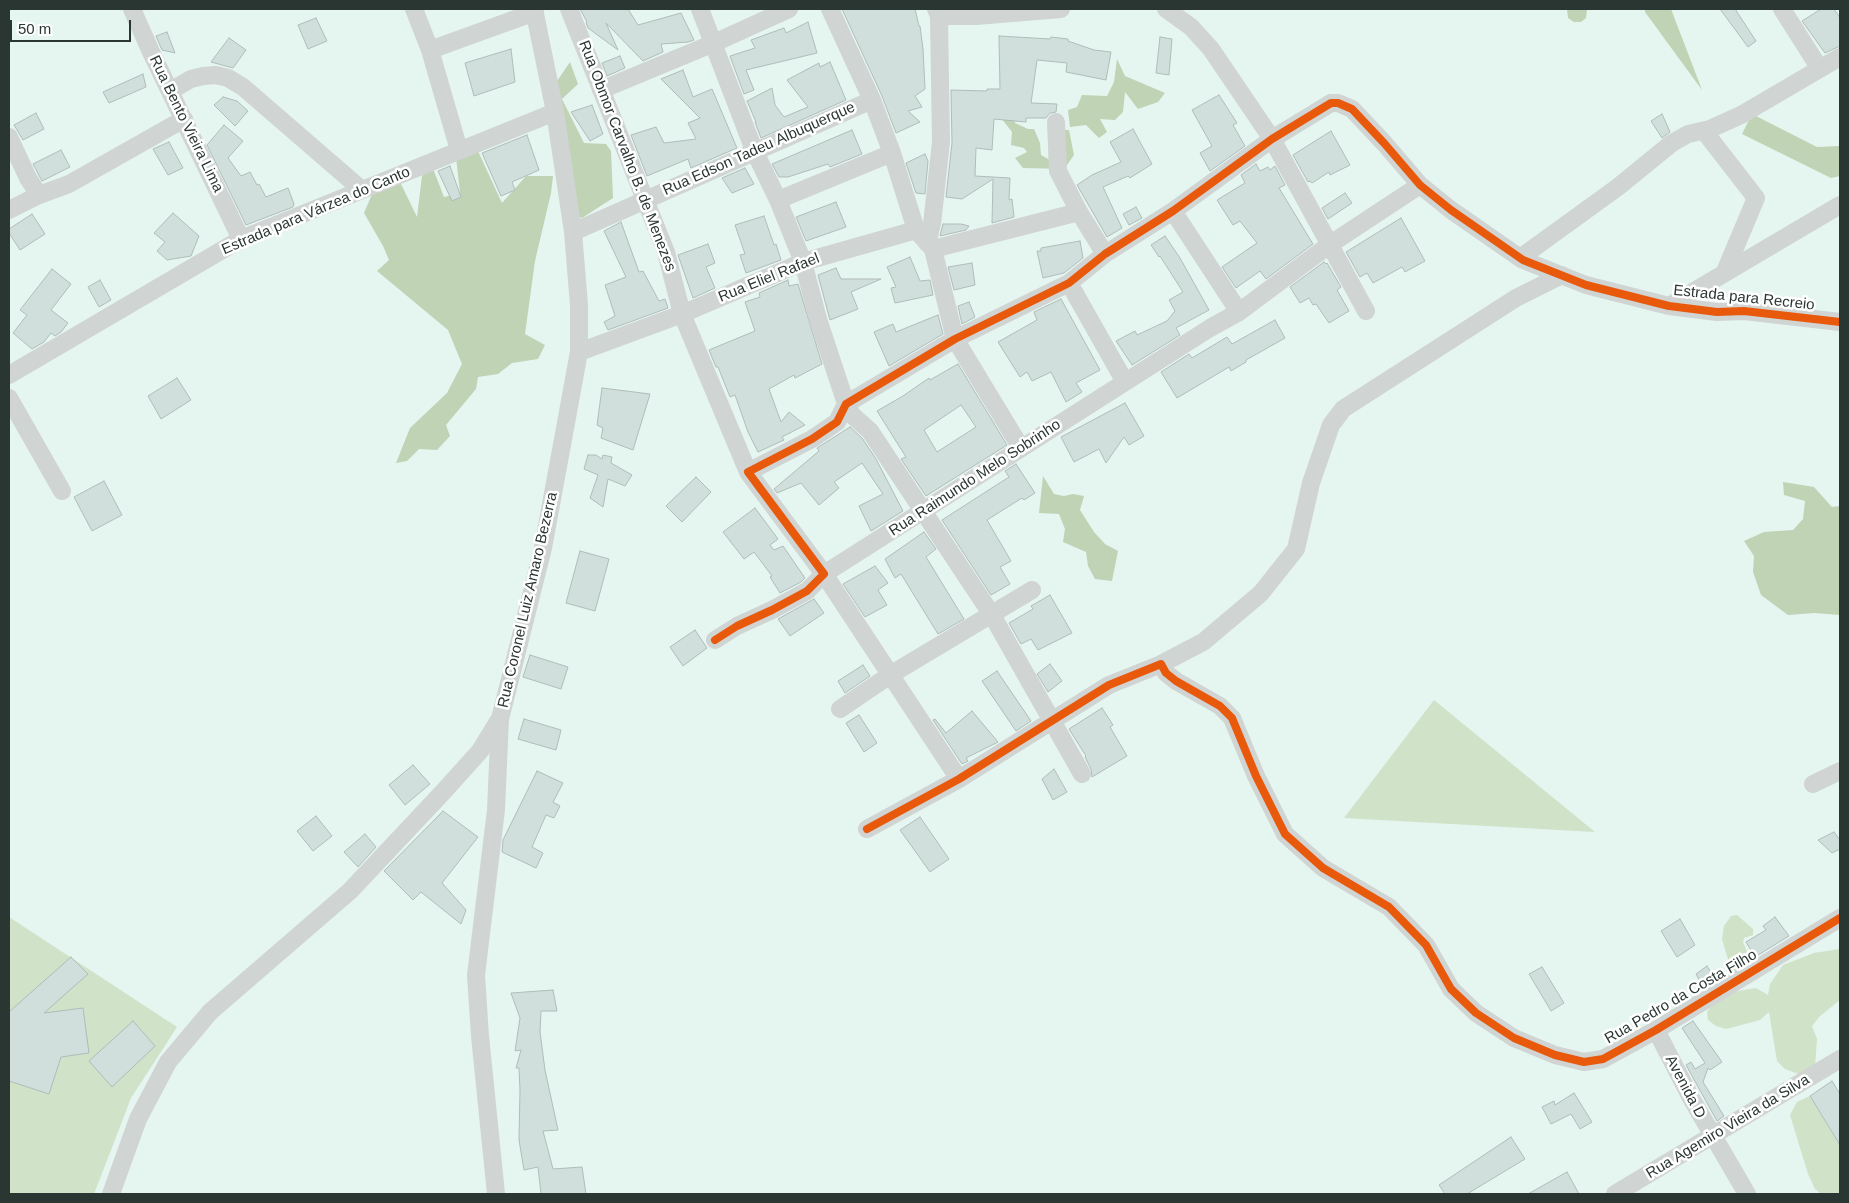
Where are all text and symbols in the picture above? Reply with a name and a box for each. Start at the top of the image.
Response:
scale bar [12,10,134,42]
text: 50 m [18,20,51,37]
street label: Rua Obmor Carvalho B. de Menezes [575,38,679,274]
street label: Rua Bento Vieira Lima [145,53,227,195]
street label: Rua Edson Tadeu Albuquerque [660,98,858,200]
street label: Estrada para Várzea do Canto [219,163,413,259]
street label: Rua Eliel Rafael [716,250,822,306]
street label: Estrada para Recreio [1673,282,1815,314]
street label: Rua Raimundo Melo Sobrinho [886,416,1064,540]
street label: Rua Coronel Luiz Amaro Bezerra [494,490,562,710]
street label: Rua Pedro da Costa Filho [1602,946,1760,1048]
street label: Avenida D [1661,1052,1709,1122]
street label: Rua Agemiro Vieira da Silva [1643,1071,1813,1183]

